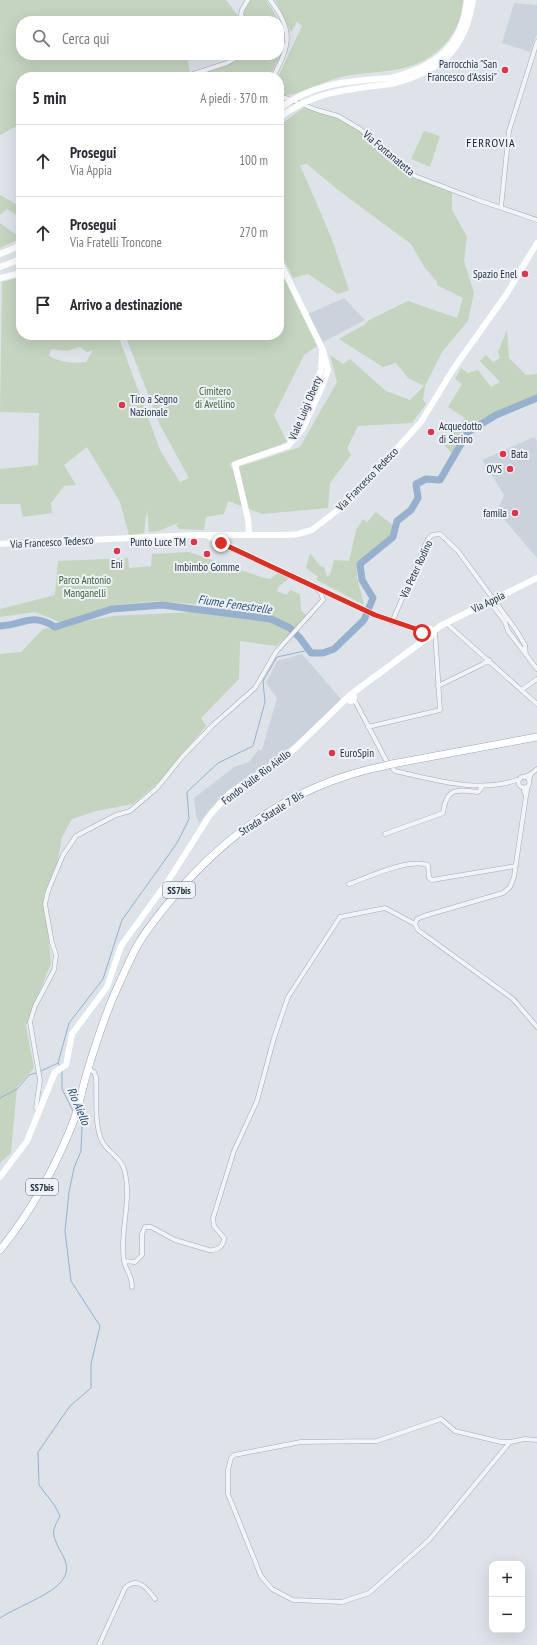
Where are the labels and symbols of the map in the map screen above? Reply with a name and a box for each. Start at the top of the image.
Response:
place label: Parrocchia "San Francesco d'Assisi" [427,57,497,84]
marker: Parrocchia "San Francesco d'Assisi" [500,65,510,75]
street label: Via Fontanatetta [360,127,418,179]
district label: FERROVIA [466,135,516,150]
place label: Spazio Enel [473,267,517,281]
marker: Spazio Enel [520,269,530,279]
street label: Viale Luigi Oberty [285,373,325,443]
park label: Cimitero di Avellino [195,384,235,411]
place label: Tiro a Segno Nazionale [130,392,178,419]
marker: Tiro a Segno Nazionale [117,400,127,410]
place label: Acquedotto di Serino [439,419,482,446]
marker: Acquedotto di Serino [426,427,436,437]
street label: Via Francesco Tedesco [332,444,401,515]
place label: Bata [511,447,528,461]
marker: Bata [498,449,508,459]
place label: OVS [486,462,502,476]
marker: OVS [505,464,515,474]
place label: famila [483,506,507,520]
marker: famila [510,508,520,518]
street label: Via Francesco Tedesco [9,533,94,551]
route end [212,534,230,552]
place label: Punto Luce TM [130,535,186,549]
marker: Punto Luce TM [189,537,199,547]
street label: Via Peter Rodino [396,537,436,601]
marker: Eni [112,546,122,556]
marker: Imbimbo Gomme [202,549,212,559]
place label: Eni [111,557,123,571]
place label: Imbimbo Gomme [175,560,240,574]
park label: Parco Antonio Manganelli [59,573,111,600]
street label: Via Appia [468,588,507,617]
water label: Fiume Fenestrelle [197,591,274,617]
route start [413,624,431,642]
street label: Fondo Valle Rio Aiello [219,746,294,808]
place label: EuroSpin [340,746,374,760]
marker: EuroSpin [327,748,337,758]
street label: Strada Statale 7 Bis [236,787,306,838]
road number: SS7bis [163,882,195,898]
water label: Rio Aiello [64,1085,94,1128]
road number: SS7bis [26,1179,58,1195]

